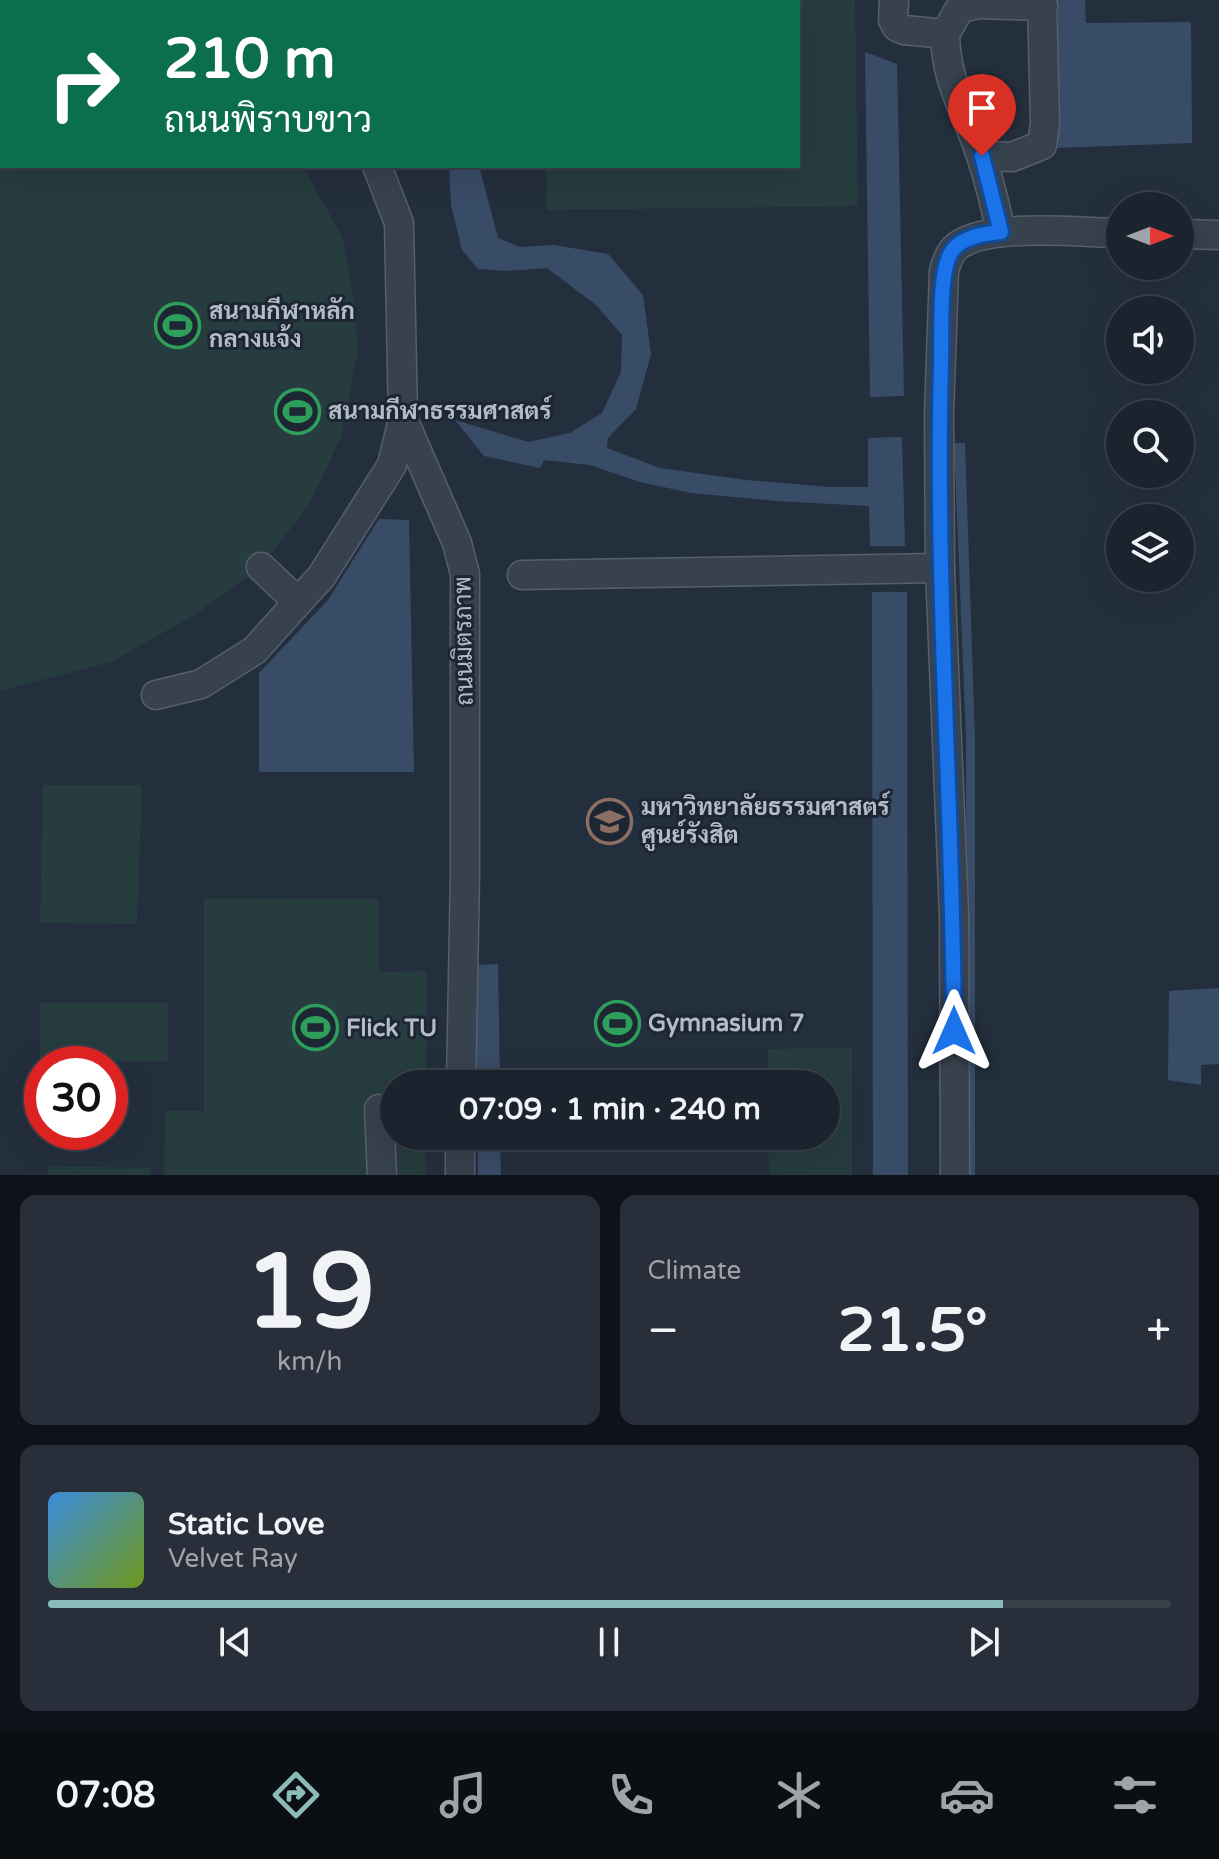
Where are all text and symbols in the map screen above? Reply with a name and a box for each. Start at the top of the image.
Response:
text: 210 m [164,26,335,93]
icon: right [32,32,136,136]
pin [948,74,1016,156]
icon: arrive [960,86,1004,130]
text: ถนนพิราบขาว [164,99,372,142]
north arrow [1106,192,1194,280]
map controls [1106,192,1194,592]
place label: สนามกีฬาหลัก กลางแจ้ง [209,296,355,354]
button: sound [1106,296,1194,384]
sports icon: สนามกีฬาหลัก กลางแจ้ง [154,301,202,349]
sports icon: สนามกีฬาธรรมศาสตร์ [273,387,321,435]
place label: สนามกีฬาธรรมศาสตร์ [328,395,553,426]
button: search [1106,400,1194,488]
button: layers [1106,504,1194,592]
street label: ถนนมิตรภาพ [448,576,480,706]
place label: มหาวิทยาลัยธรรมศาสตร์ ศูนย์รังสิต [641,791,891,851]
school or university icon: มหาวิทยาลัยธรรมศาสตร์ ศูนย์รังสิต [586,797,634,845]
position arrow [912,989,996,1073]
sports icon: Gymnasium 7 [593,999,641,1047]
sports icon: Flick TU [291,1004,339,1052]
place label: Gymnasium 7 [648,1009,805,1038]
place label: Flick TU [346,1014,437,1043]
speed limit sign: 30 [24,1046,128,1150]
text: 07:09 · 1 min · 240 m [459,1091,761,1128]
text: 19 [244,1231,375,1356]
text: Climate [648,1255,741,1286]
text: 21.5° [837,1295,988,1367]
text: − [648,1305,679,1358]
text: + [1146,1305,1171,1358]
text: km/h [277,1346,342,1377]
text: Static Love [168,1506,324,1543]
text: Velvet Ray [168,1543,298,1574]
icon: previous [213,1620,257,1664]
icon: pause [587,1620,631,1664]
icon: next [962,1620,1006,1664]
icon: directions [268,1767,324,1823]
icon: music [435,1767,491,1823]
icon: phone [603,1767,659,1823]
icon: climate [771,1767,827,1823]
icon: car [939,1767,995,1823]
icon: filters [1107,1767,1163,1823]
text: 07:08 [56,1774,156,1817]

